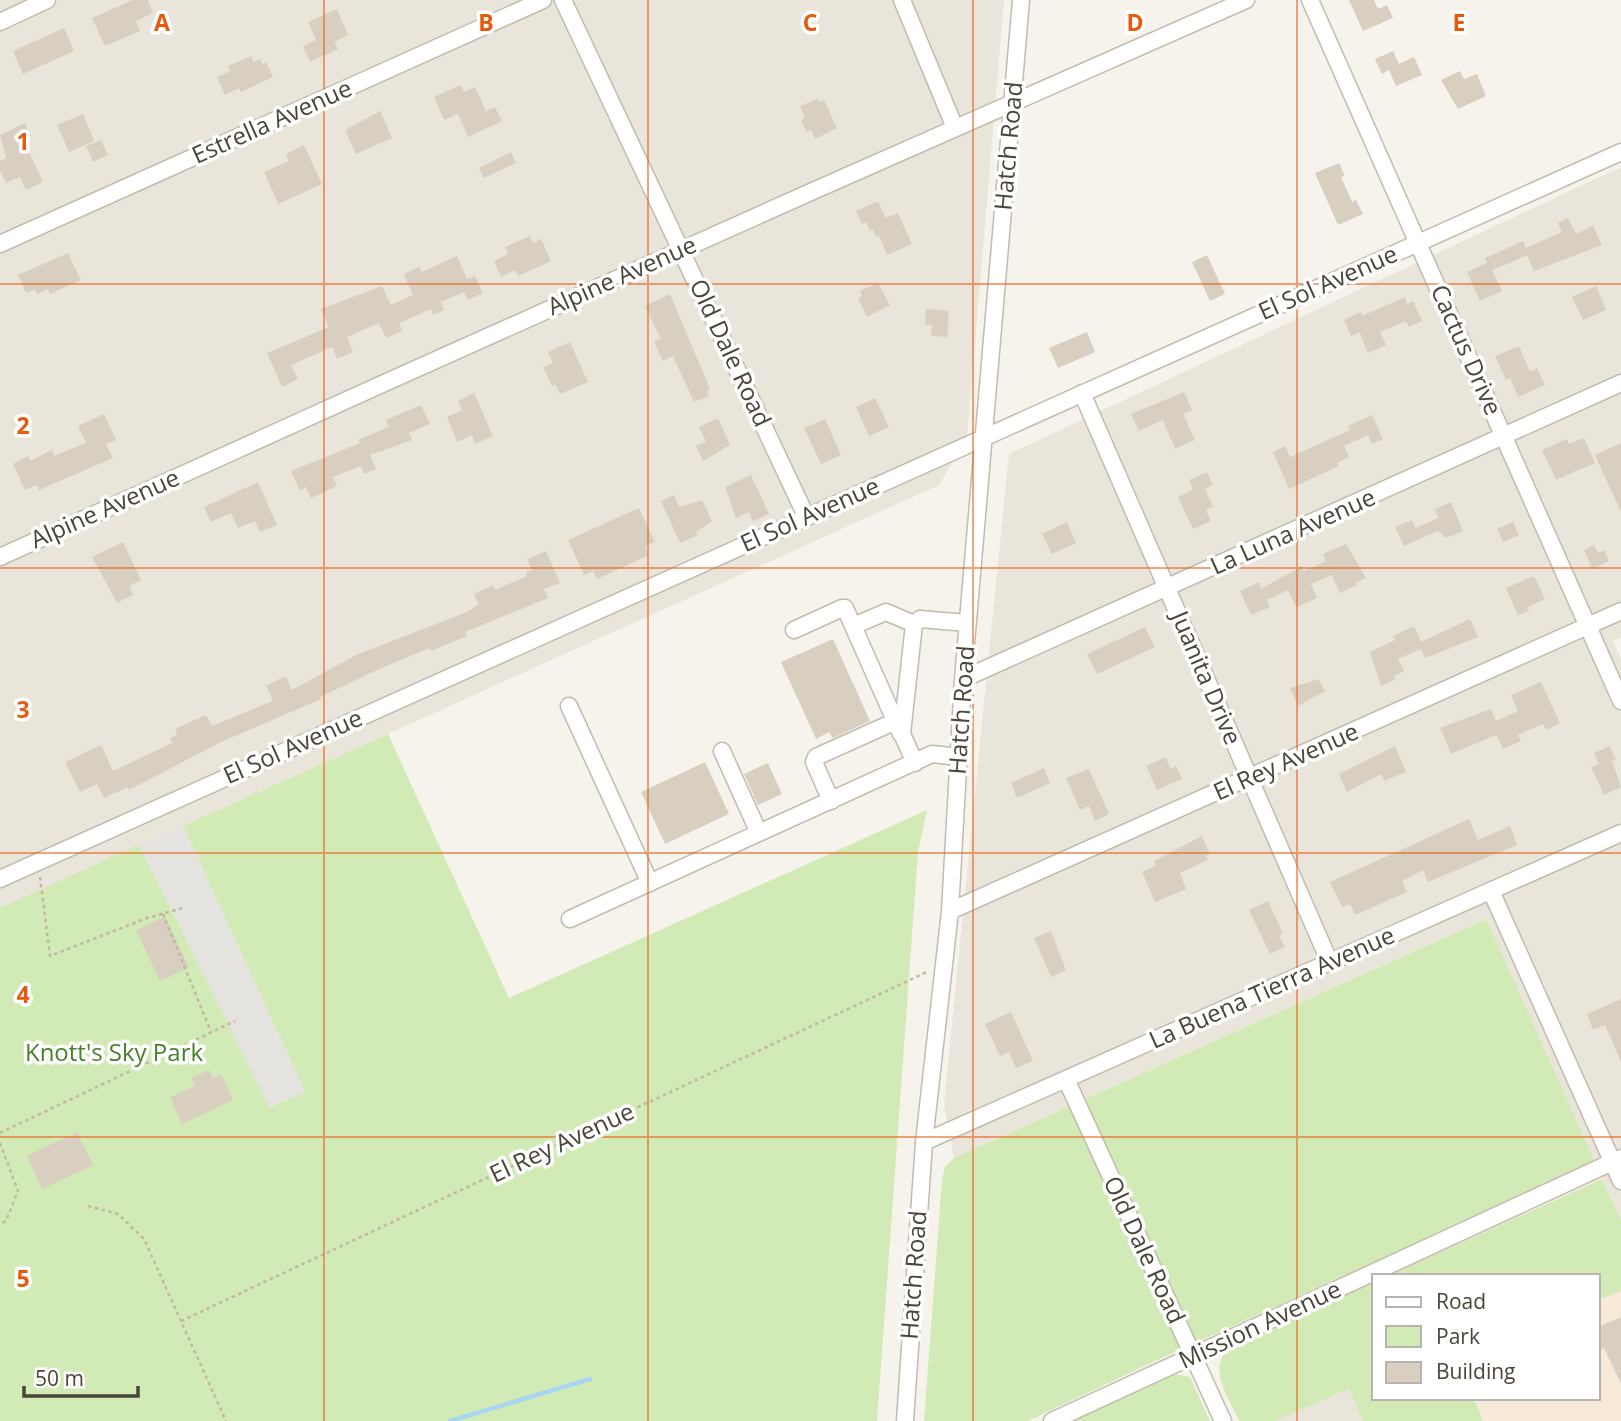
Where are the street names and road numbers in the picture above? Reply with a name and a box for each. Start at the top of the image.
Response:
street label: Estrella Avenue [186,71,357,171]
street label: Hatch Road [985,80,1030,212]
street label: Alpine Avenue [542,227,701,322]
street label: El Sol Avenue [1253,236,1402,327]
street label: Old Dale Road [683,273,780,432]
street label: Cactus Drive [1424,279,1511,420]
street label: Alpine Avenue [25,460,184,555]
street label: El Sol Avenue [735,468,884,559]
street label: La Luna Avenue [1205,480,1380,582]
street label: Juanita Drive [1164,604,1250,749]
street label: Hatch Road [940,644,981,776]
street label: El Sol Avenue [218,700,367,791]
street label: El Rey Avenue [1208,714,1363,807]
street label: La Buena Tierra Avenue [1143,918,1399,1056]
street label: El Rey Avenue [484,1094,639,1190]
street label: Old Dale Road [1097,1170,1194,1329]
street label: Hatch Road [892,1209,933,1341]
street label: Mission Avenue [1173,1272,1346,1376]

